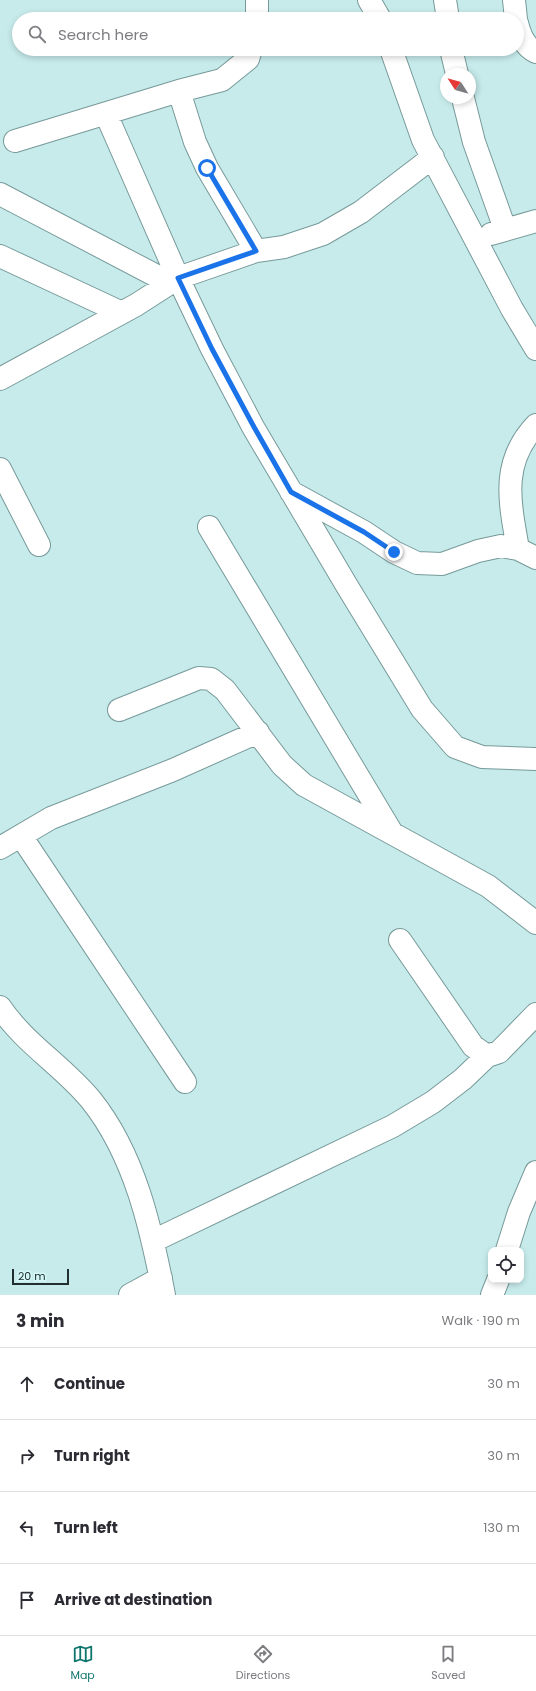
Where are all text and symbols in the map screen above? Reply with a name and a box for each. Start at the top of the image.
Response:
search box [12,12,524,56]
icon: search [26,23,48,45]
text: Search here [58,24,148,45]
north arrow [440,68,476,104]
route start [198,159,216,177]
route end [385,543,403,561]
map controls [488,1247,524,1283]
button: locate [488,1247,524,1283]
scale bar [12,1267,69,1286]
text: 20 m [18,1268,46,1284]
text: 3 min [16,1309,64,1333]
text: Walk · 190 m [442,1311,520,1330]
icon: ahead [16,1373,38,1395]
text: Continue [54,1373,125,1394]
text: 30 m [487,1374,520,1393]
icon: right [16,1445,38,1467]
text: Turn right [54,1445,130,1466]
text: 30 m [487,1446,520,1465]
icon: left [16,1517,38,1539]
text: Turn left [54,1517,118,1538]
text: 130 m [483,1518,520,1537]
icon: arrive [16,1589,38,1611]
text: Arrive at destination [54,1589,212,1610]
tab: Map [70,1643,95,1684]
tab: Directions [236,1643,290,1684]
tab: Saved [431,1643,466,1684]

